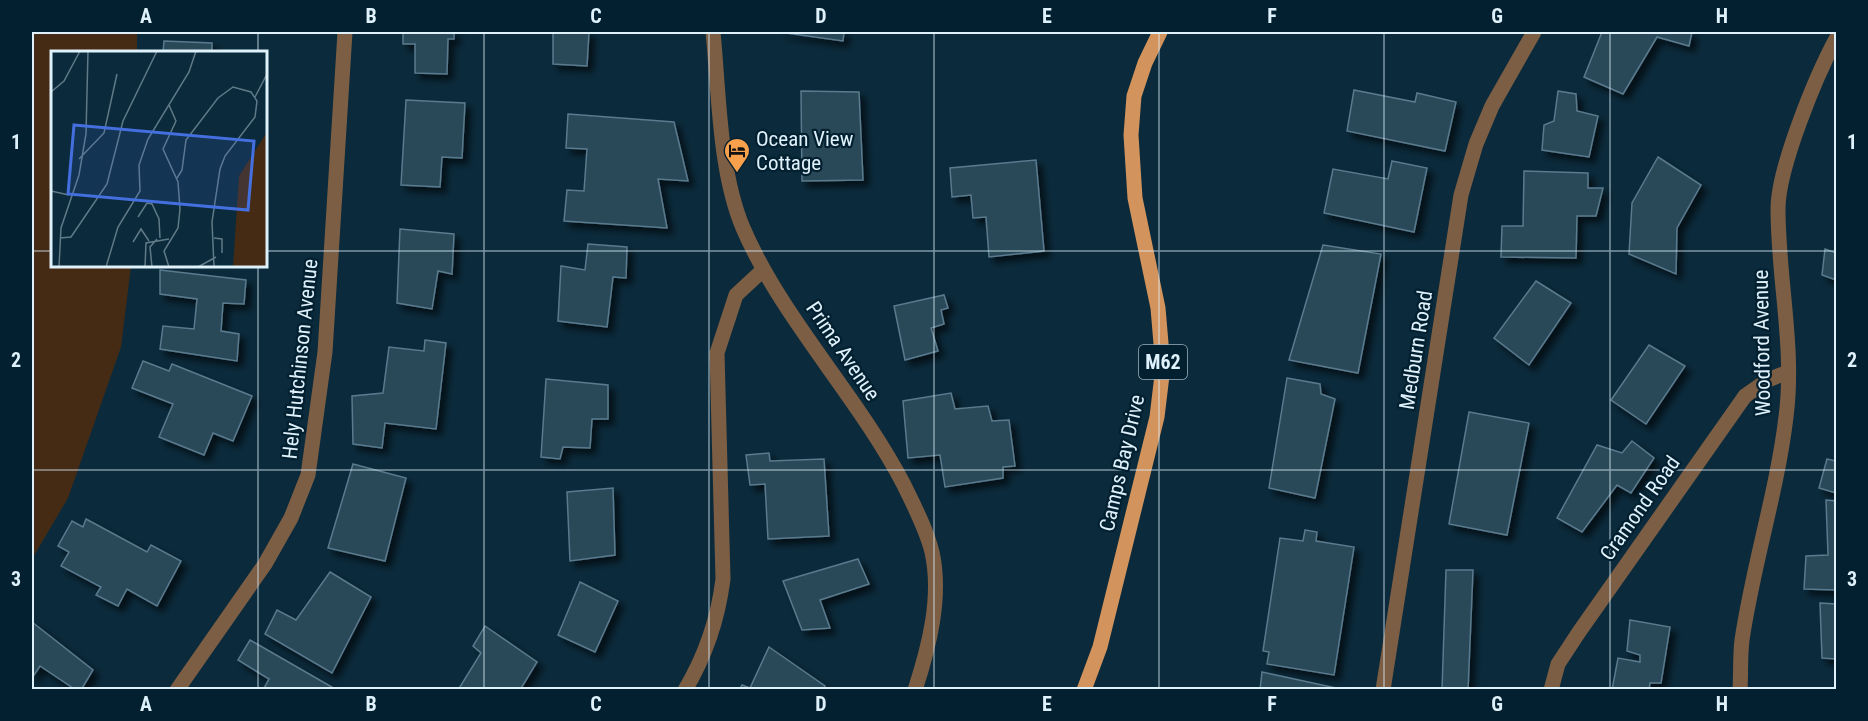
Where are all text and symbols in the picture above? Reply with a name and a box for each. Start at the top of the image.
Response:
text: A [140,4,152,28]
text: B [365,4,377,28]
text: C [590,4,602,28]
text: D [815,4,827,28]
text: E [1042,4,1052,28]
text: F [1267,4,1277,28]
text: G [1491,4,1503,28]
text: H [1716,4,1728,28]
inset map [51,51,267,267]
place label: Ocean View Cottage [756,127,854,175]
text: 1 [11,130,21,154]
text: 1 [1847,130,1857,154]
hotel icon: Ocean View Cottage [722,136,752,174]
street label: Hely Hutchinson Avenue [278,258,322,460]
street label: Woodford Avenue [1749,270,1775,416]
street label: Medburn Road [1395,289,1437,411]
street label: Prima Avenue [801,297,885,405]
road number: M62 [1139,345,1187,379]
text: 2 [11,348,21,372]
text: 2 [1847,348,1857,372]
street label: Camps Bay Drive [1095,392,1149,534]
street label: Cramond Road [1595,451,1685,565]
text: 3 [11,567,21,591]
text: 3 [1847,567,1857,591]
text: A [140,692,152,716]
text: B [365,692,377,716]
text: C [590,692,602,716]
text: D [815,692,827,716]
text: E [1042,692,1052,716]
text: F [1267,692,1277,716]
text: G [1491,692,1503,716]
text: H [1716,692,1728,716]

